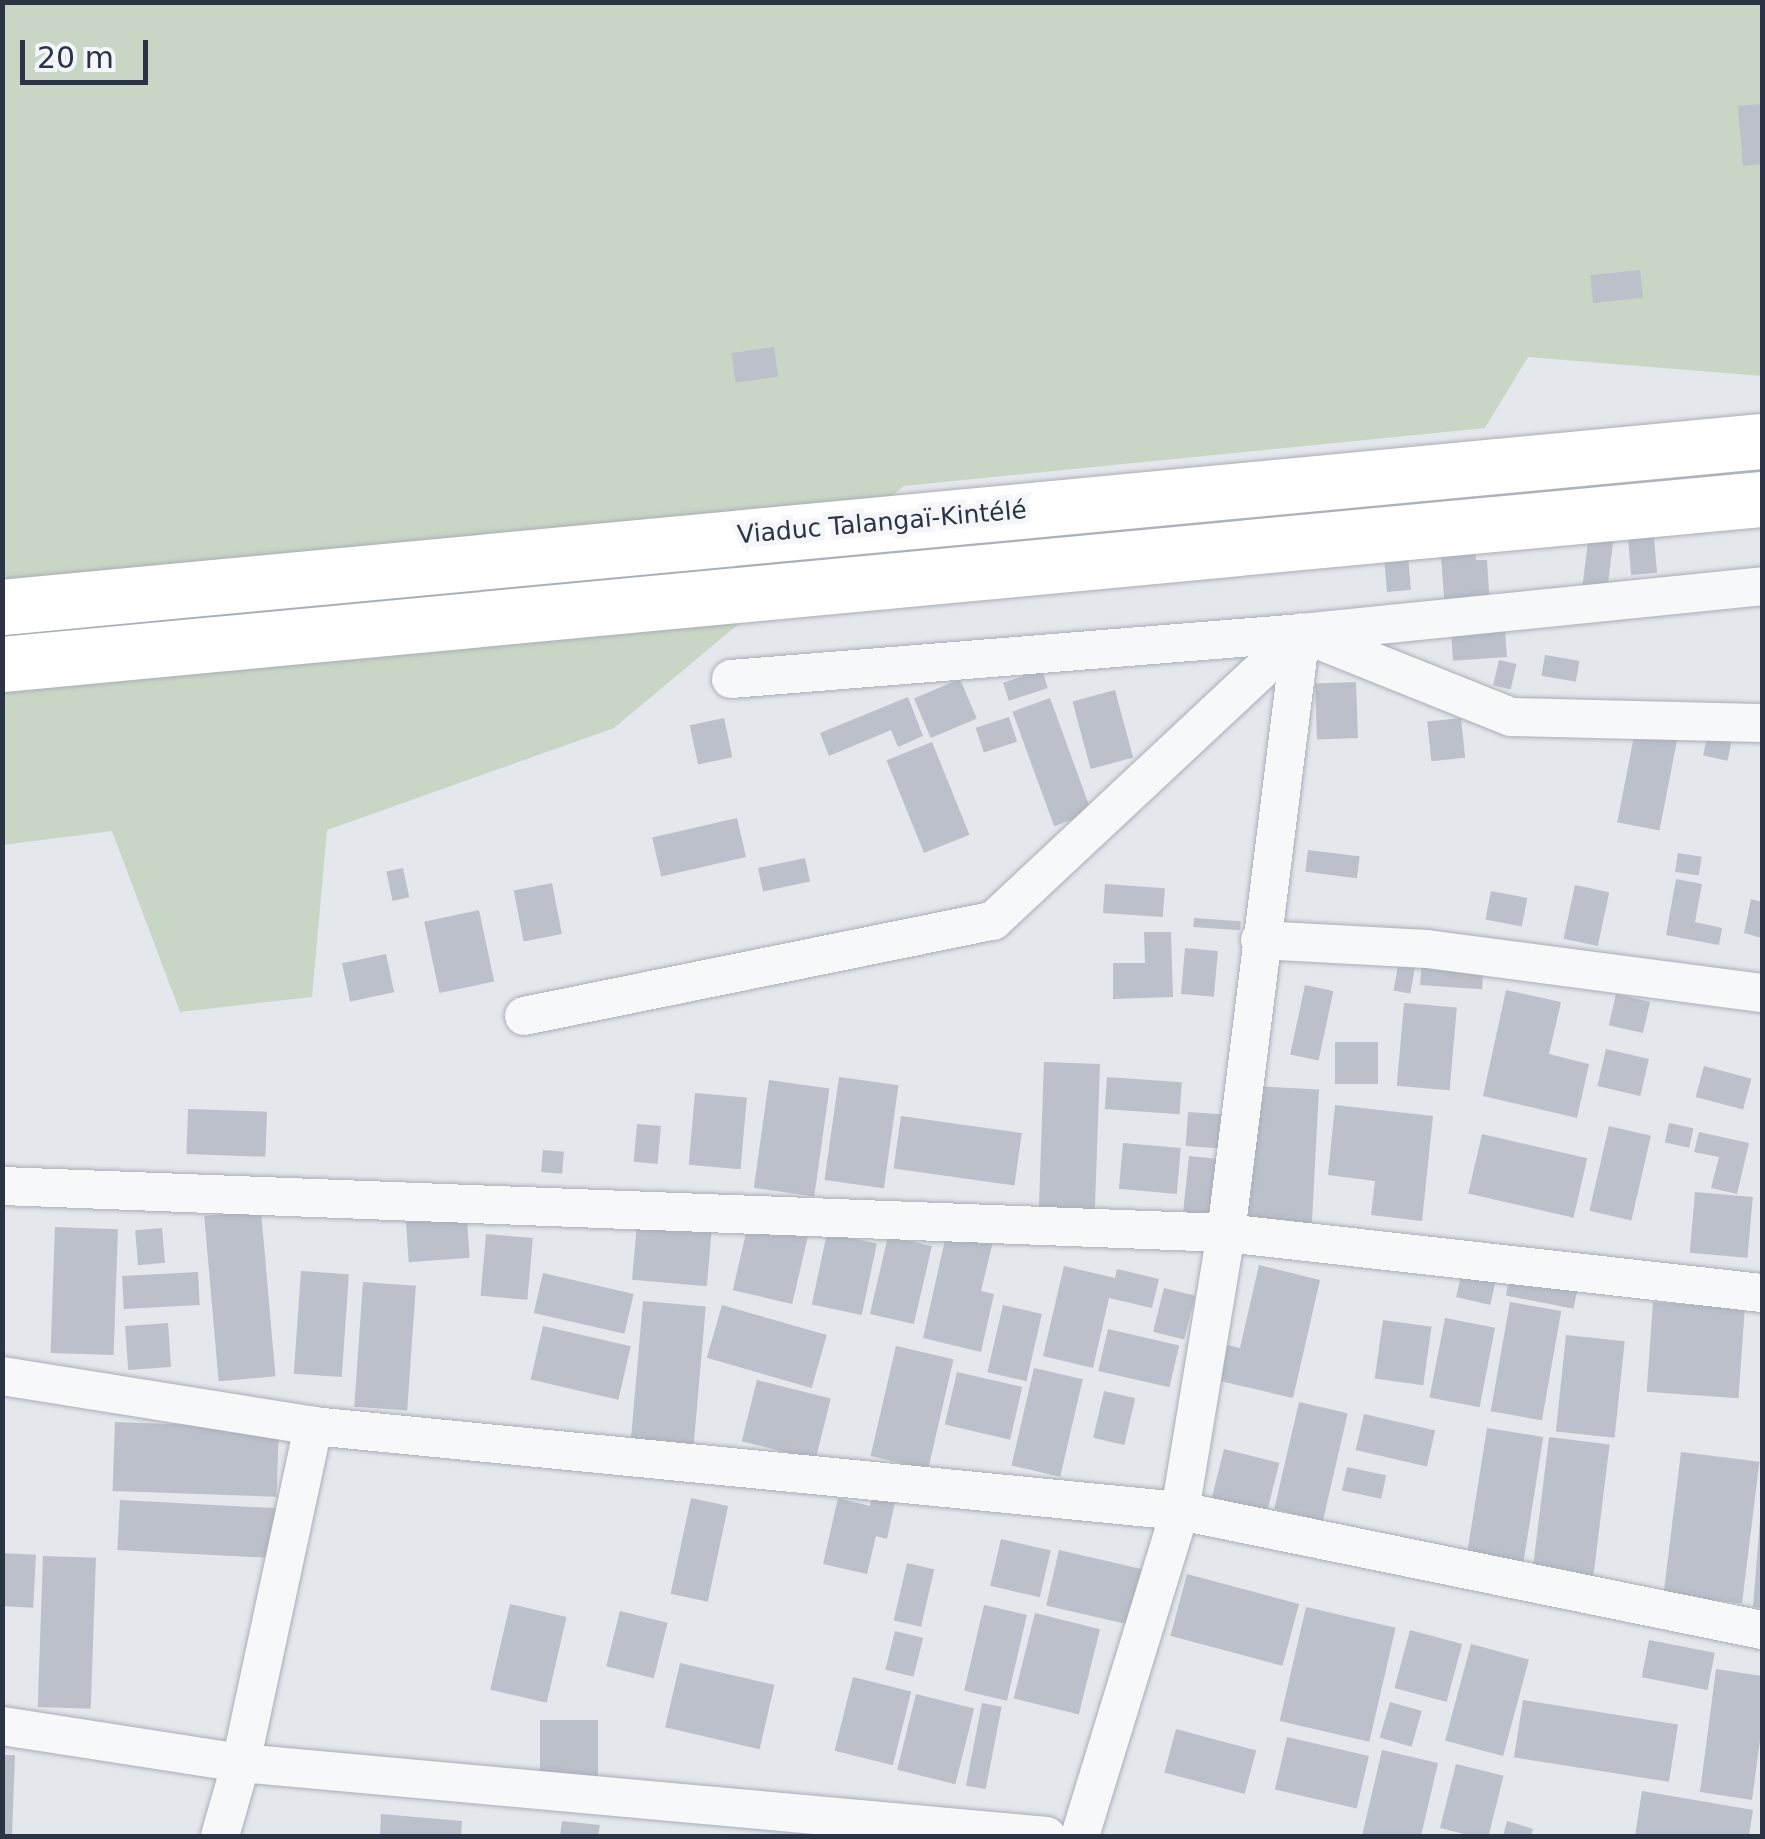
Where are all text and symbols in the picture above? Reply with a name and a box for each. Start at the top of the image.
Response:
scale bar [25,20,152,82]
text: 20 m [37,40,114,75]
street label: Viaduc Talangaï-Kintélé [736,495,1028,551]

